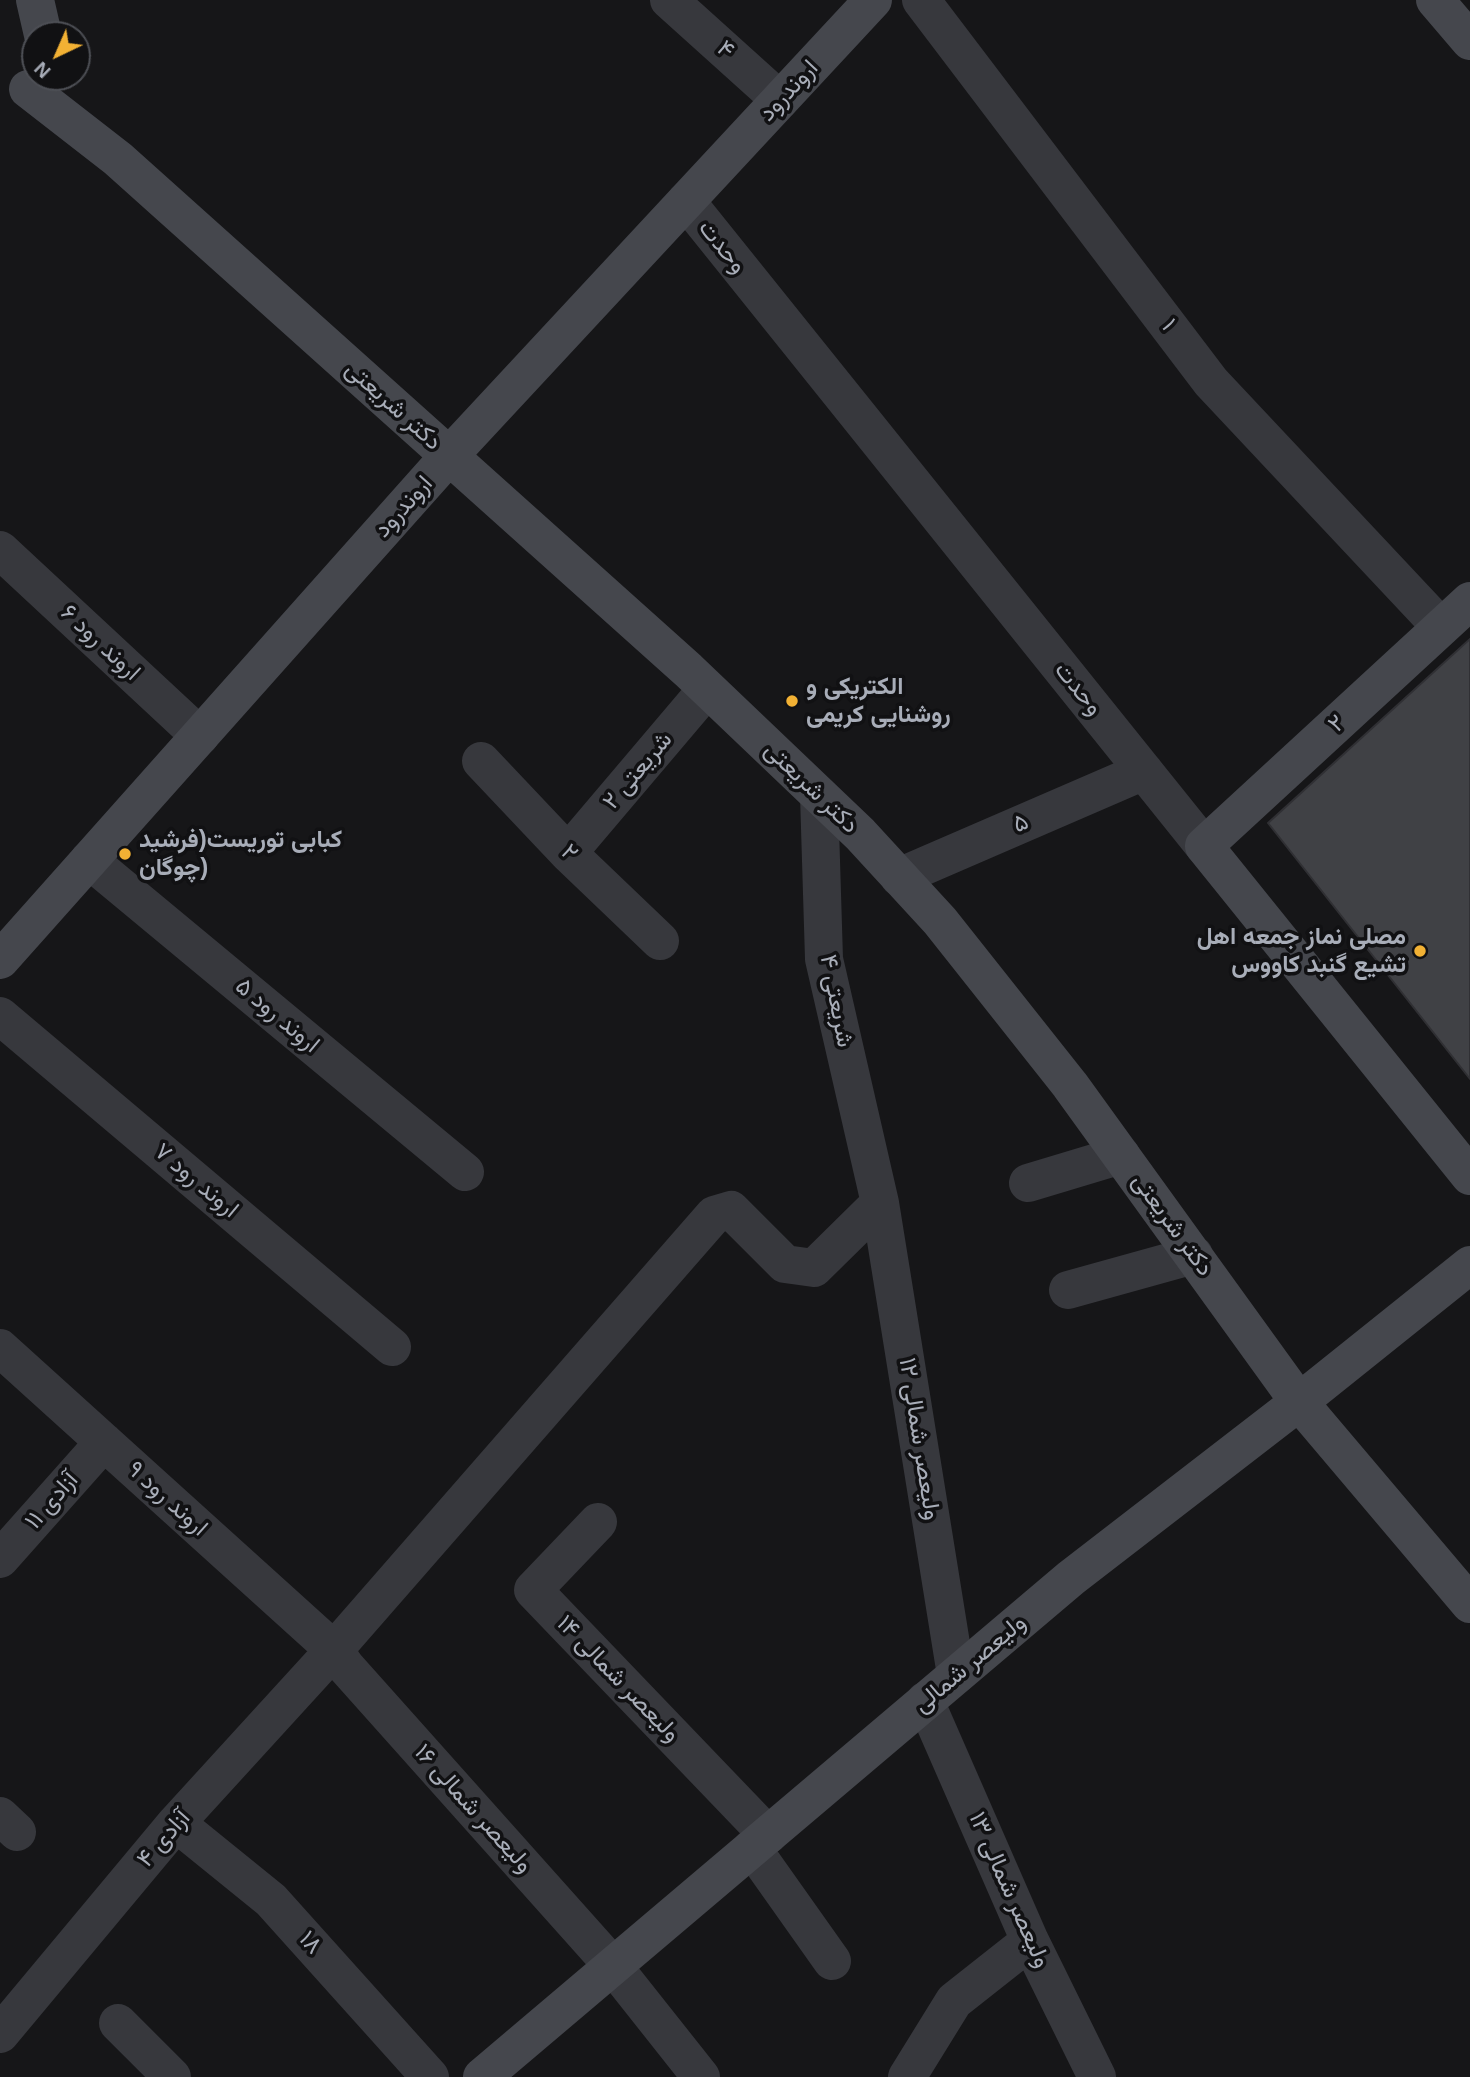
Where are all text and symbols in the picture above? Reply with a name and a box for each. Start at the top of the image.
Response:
north arrow [21,21,91,91]
street label: ۴ [710,35,740,65]
street label: اروندرود [753,54,825,128]
text: N [30,58,55,82]
street label: وحدت [692,214,752,280]
street label: ۱ [1154,314,1182,336]
street label: دکتر شریعتی [339,355,447,457]
street label: اروندرود [369,470,439,544]
street label: اروند رود ۶ [54,599,146,687]
street label: وحدت [1048,656,1108,722]
place label: الکتریکی و روشنایی کریمی [806,673,951,729]
marker: الکتریکی و روشنایی کریمی [784,693,800,709]
street label: ۲ [1323,709,1351,739]
street label: شریعتی ۲ [597,726,679,816]
street label: دکتر شریعتی [758,736,864,840]
street label: ۵ [1009,808,1033,840]
place label: کبابی توریست(فرشید چوگان) [139,826,342,882]
street label: ۲ [554,838,584,868]
marker: کبابی توریست(فرشید چوگان) [117,846,133,862]
place label: مصلی نماز جمعه اهل تشیع گنبد کاووس [1197,923,1406,979]
marker: مصلی نماز جمعه اهل تشیع گنبد کاووس [1412,943,1428,959]
street label: شریعتی ۴ [813,952,859,1050]
street label: اروند رود ۵ [229,972,325,1060]
street label: اروند رود ۷ [148,1137,244,1225]
street label: دکتر شریعتی [1125,1168,1219,1282]
street label: ولیعصر شمالی ۱۲ [892,1356,946,1522]
street label: اروند رود ۹ [121,1455,213,1543]
street label: آزادی ۱۱ [19,1466,85,1536]
street label: ولیعصر شمالی [908,1609,1032,1719]
street label: ولیعصر شمالی ۱۴ [550,1610,686,1748]
street label: ولیعصر شمالی ۱۶ [408,1739,538,1879]
street label: آزادی ۴ [131,1804,197,1874]
street label: ولیعصر شمالی ۱۳ [962,1808,1056,1972]
street label: ۱۸ [292,1926,328,1960]

